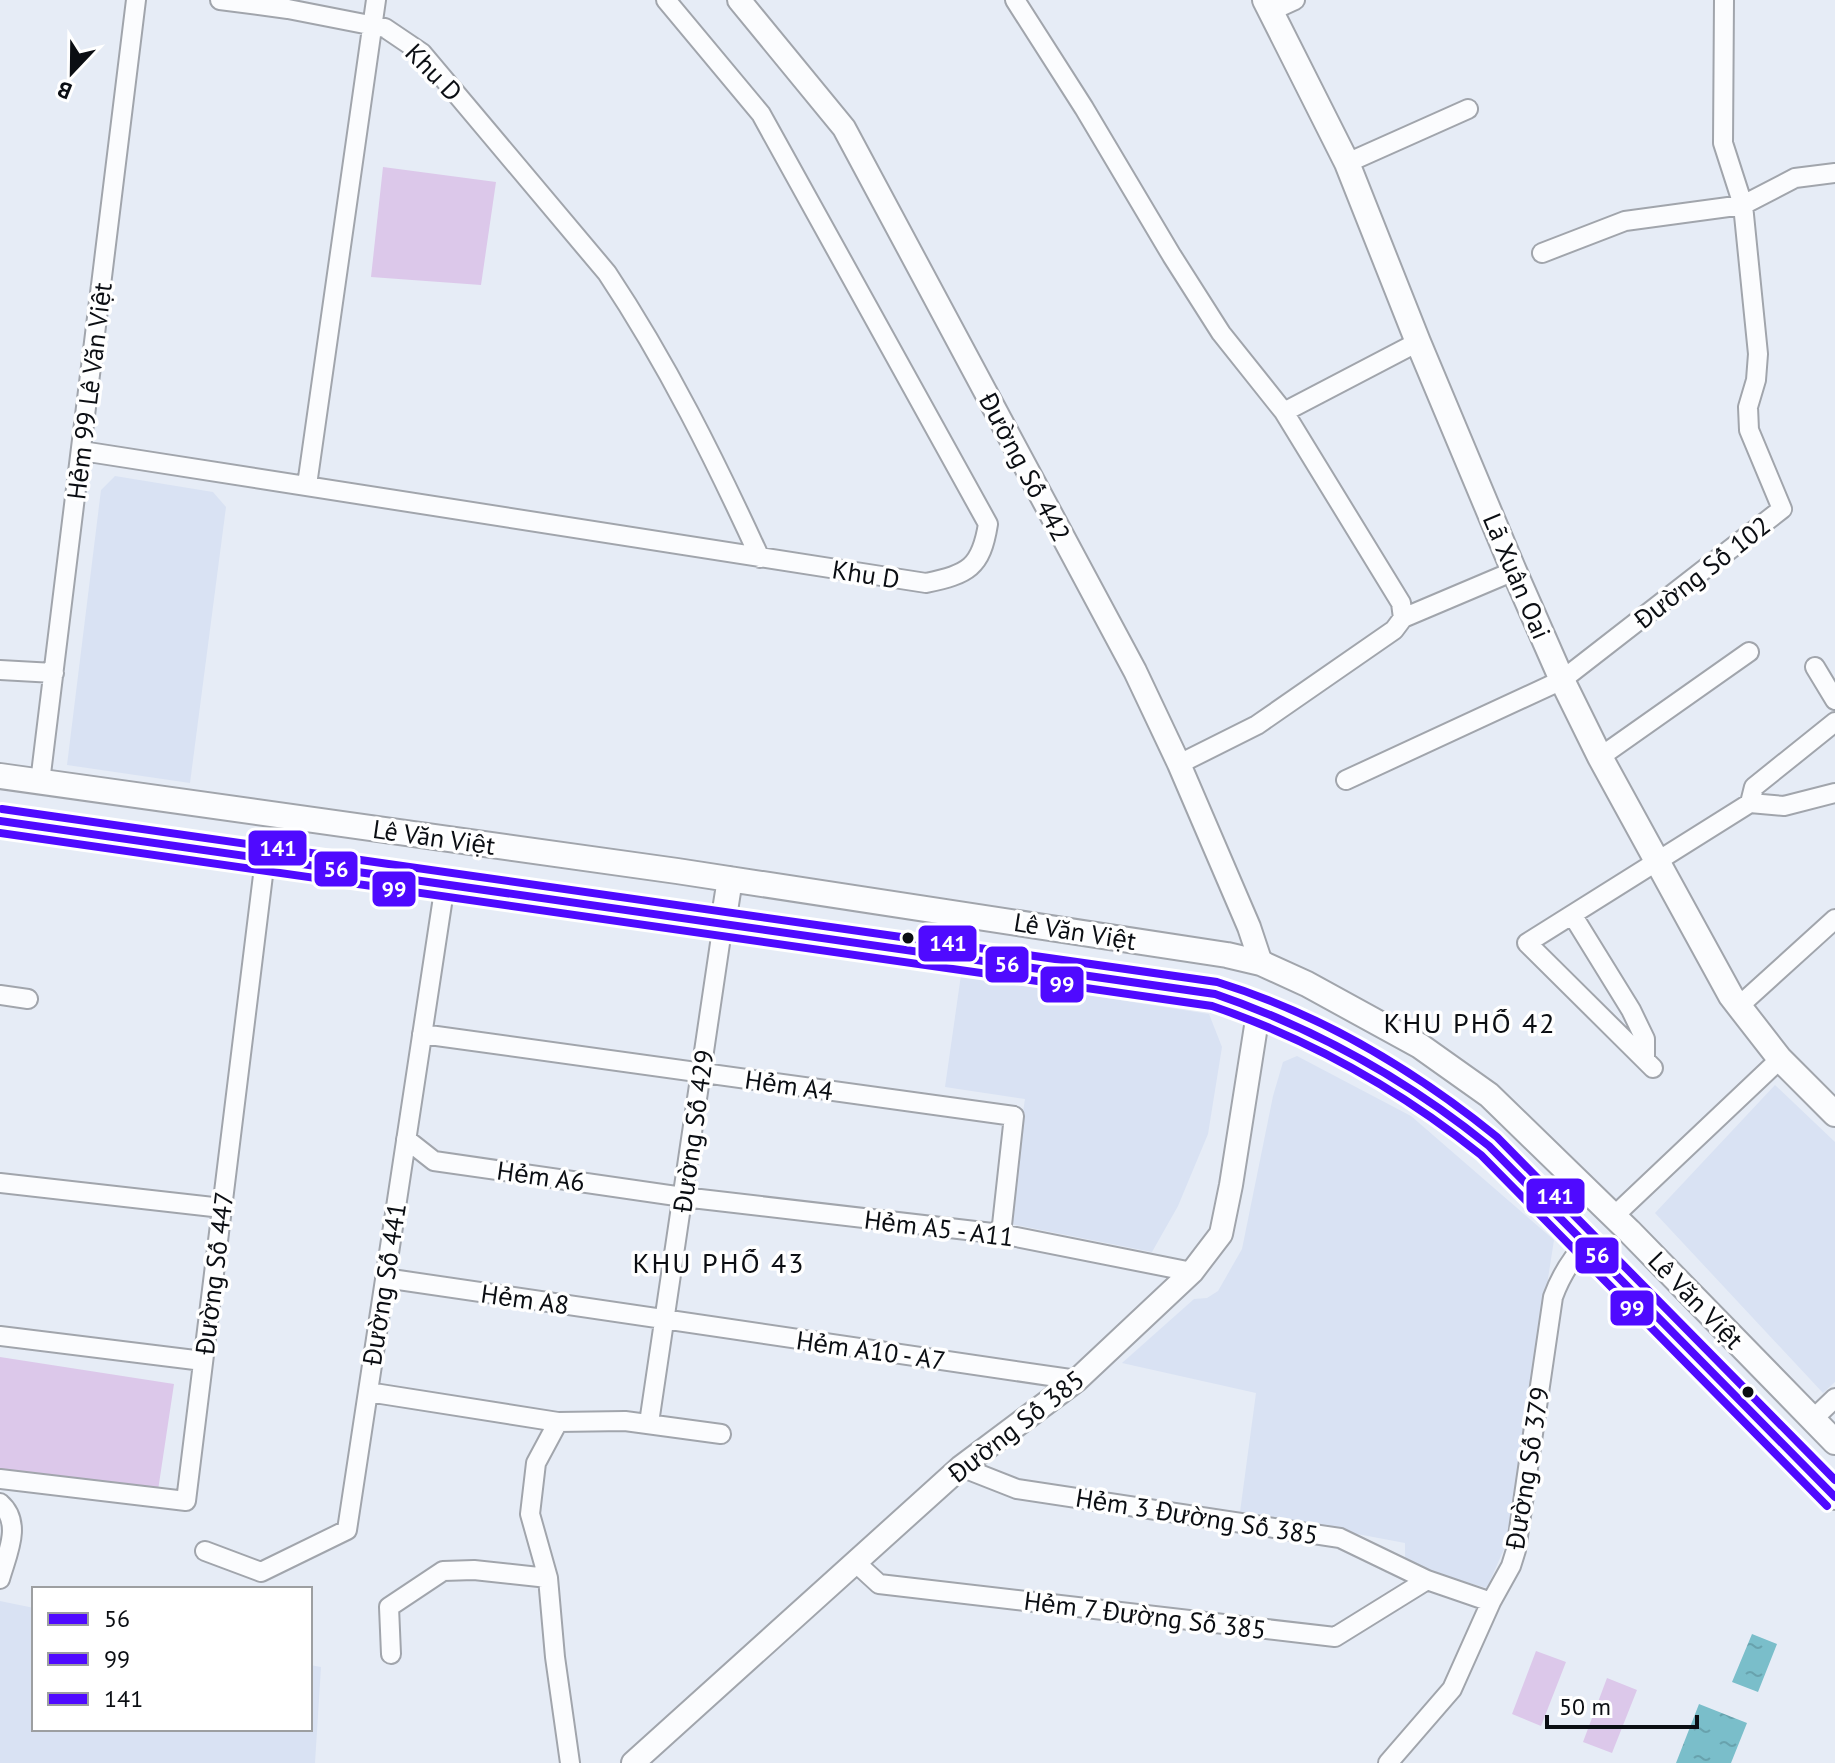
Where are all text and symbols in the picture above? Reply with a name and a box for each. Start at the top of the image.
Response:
north arrow [32,32,112,112]
street label: Khu D [398,36,470,108]
text: B [53,75,76,106]
street label: Hẻm 99 Lê Văn Việt [59,280,119,501]
street label: Đường Số 442 [971,386,1078,547]
street label: Lã Xuân Oai [1476,508,1558,644]
street label: Đường Số 102 [1626,509,1777,636]
street label: Khu D [830,552,902,596]
street label: Lê Văn Việt [371,812,497,862]
line badge: 141 [247,829,308,867]
text: 141 [259,834,297,862]
line badge: 56 [313,850,359,888]
text: 56 [324,855,348,883]
line badge: 99 [371,870,417,908]
text: 99 [382,875,406,903]
street label: Lê Văn Việt [1012,905,1139,957]
line badge: 141 [917,924,978,963]
text: 141 [929,929,967,957]
unlabelled marker [900,930,916,946]
line badge: 56 [984,945,1030,984]
text: 56 [995,950,1019,978]
line badge: 99 [1039,965,1085,1004]
text: 99 [1050,970,1074,998]
district label: KHU PHỐ 42 [1383,1004,1557,1041]
street label: Đường Số 429 [665,1048,721,1215]
street label: Hẻm A4 [743,1062,835,1108]
street label: Hẻm A6 [495,1153,587,1199]
line badge: 141 [1525,1177,1586,1215]
text: 141 [1536,1182,1574,1210]
street label: Đường Số 447 [188,1190,240,1357]
street label: Đường Số 441 [355,1200,413,1369]
street label: Hẻm A5 - A11 [862,1202,1016,1254]
line badge: 56 [1574,1236,1620,1275]
text: 56 [1585,1241,1609,1269]
district label: KHU PHỐ 43 [632,1244,806,1281]
street label: Lê Văn Việt [1641,1244,1751,1356]
street label: Hẻm A8 [479,1276,571,1322]
line badge: 99 [1609,1289,1655,1327]
text: 99 [1620,1294,1644,1322]
street label: Hẻm A10 - A7 [794,1323,948,1377]
street label: Đường Số 385 [940,1363,1091,1490]
street label: Đường Số 379 [1498,1384,1556,1553]
unlabelled marker [1740,1384,1756,1400]
street label: Hẻm 3 Đường Số 385 [1073,1481,1321,1551]
street label: Hẻm 7 Đường Số 385 [1022,1584,1268,1646]
legend [32,1587,312,1731]
text: 56 [104,1603,130,1634]
text: 99 [104,1643,130,1674]
scale bar [1547,1679,1697,1729]
text: 141 [104,1683,143,1714]
text: 50 m [1559,1691,1611,1722]

